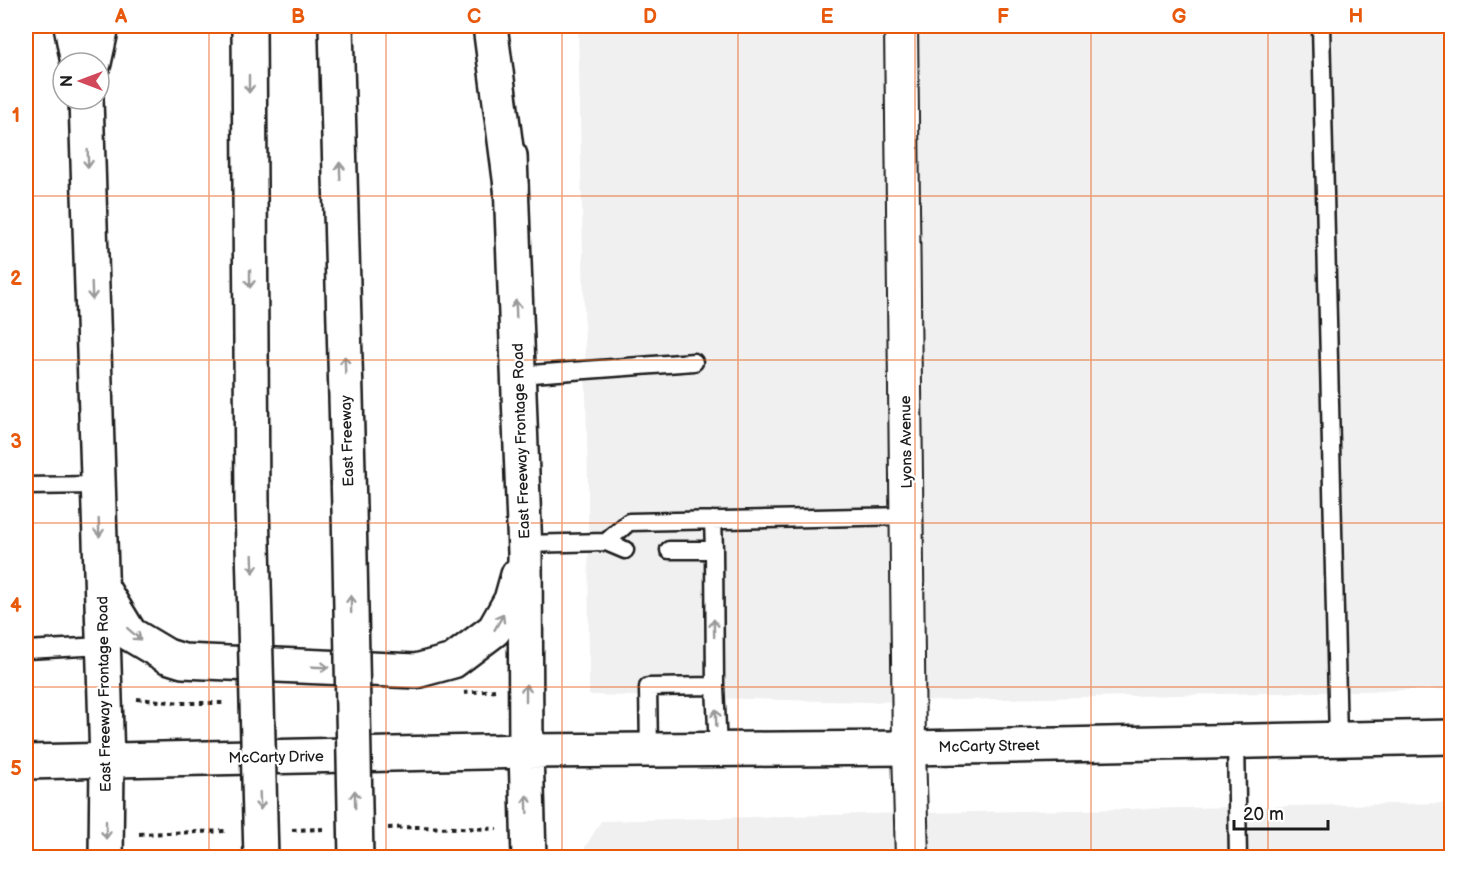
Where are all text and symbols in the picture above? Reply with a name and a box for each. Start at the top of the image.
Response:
text: A [114,5,128,29]
text: B [291,5,305,29]
text: C [467,5,481,29]
text: D [643,5,657,29]
text: E [821,5,834,29]
text: F [997,5,1009,29]
text: G [1172,5,1187,29]
text: H [1349,5,1363,29]
north arrow [51,51,111,111]
one-way arrow [244,73,255,93]
text: N [58,75,77,87]
text: 1 [12,104,20,128]
one-way arrow [82,148,94,168]
one-way arrow [334,161,345,181]
text: 2 [10,267,22,291]
one-way arrow [244,268,256,288]
one-way arrow [86,281,98,301]
one-way arrow [510,299,521,319]
street label: East Freeway Frontage Road [509,343,534,539]
one-way arrow [339,356,351,376]
street label: East Freeway [336,395,359,487]
street label: Lyons Avenue [896,395,917,489]
text: 3 [10,430,22,454]
one-way arrow [94,518,105,538]
one-way arrow [247,553,259,573]
text: 4 [10,594,22,618]
one-way arrow [345,595,357,615]
street label: East Freeway Frontage Road [93,596,116,792]
one-way arrow [493,614,505,631]
one-way arrow [709,618,720,638]
one-way arrow [126,627,141,641]
one-way arrow [310,662,330,673]
one-way arrow [520,683,531,703]
one-way arrow [711,708,722,728]
street label: McCarty Street [938,736,1040,757]
street label: McCarty Drive [228,747,324,768]
text: 5 [10,757,22,781]
one-way arrow [254,790,265,810]
one-way arrow [349,790,361,810]
scale bar [1234,793,1328,831]
one-way arrow [522,795,533,815]
text: 20 m [1243,804,1284,825]
one-way arrow [101,820,112,840]

